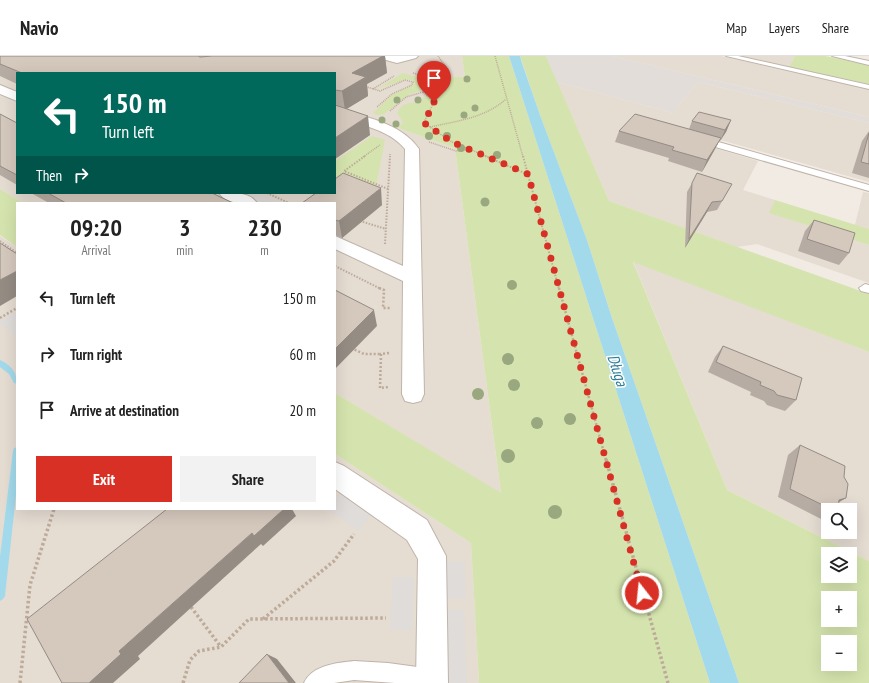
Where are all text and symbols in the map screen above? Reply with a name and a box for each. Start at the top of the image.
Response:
text: Navio [20,16,58,40]
text: Map [726,19,747,37]
text: Layers [769,19,800,37]
text: Share [822,19,849,37]
pin [417,61,451,102]
icon: arrive [423,67,445,89]
text: 150 m [102,84,166,121]
icon: left [36,88,88,140]
text: Turn left [102,120,154,143]
icon: right [70,164,92,186]
text: Then [36,166,62,185]
text: 09:20 [70,212,122,243]
text: 3 [179,212,190,243]
text: 230 [247,212,282,243]
text: Arrival [81,242,111,259]
text: min [176,242,193,259]
text: m [260,242,269,259]
icon: left [36,287,58,309]
text: Turn left [70,289,115,308]
text: 150 m [283,289,316,308]
icon: right [36,343,58,365]
text: Turn right [70,345,122,364]
text: 60 m [290,345,316,364]
water label: Długa [603,351,633,390]
icon: arrive [36,399,58,421]
text: Arrive at destination [70,401,179,420]
text: 20 m [290,401,316,420]
button: Exit [36,456,172,502]
button: Share [180,456,316,502]
map controls [821,503,857,671]
button: search [821,503,857,539]
button: layers [821,547,857,583]
position arrow [621,572,663,614]
button: + [821,591,857,627]
button: − [821,635,857,671]

